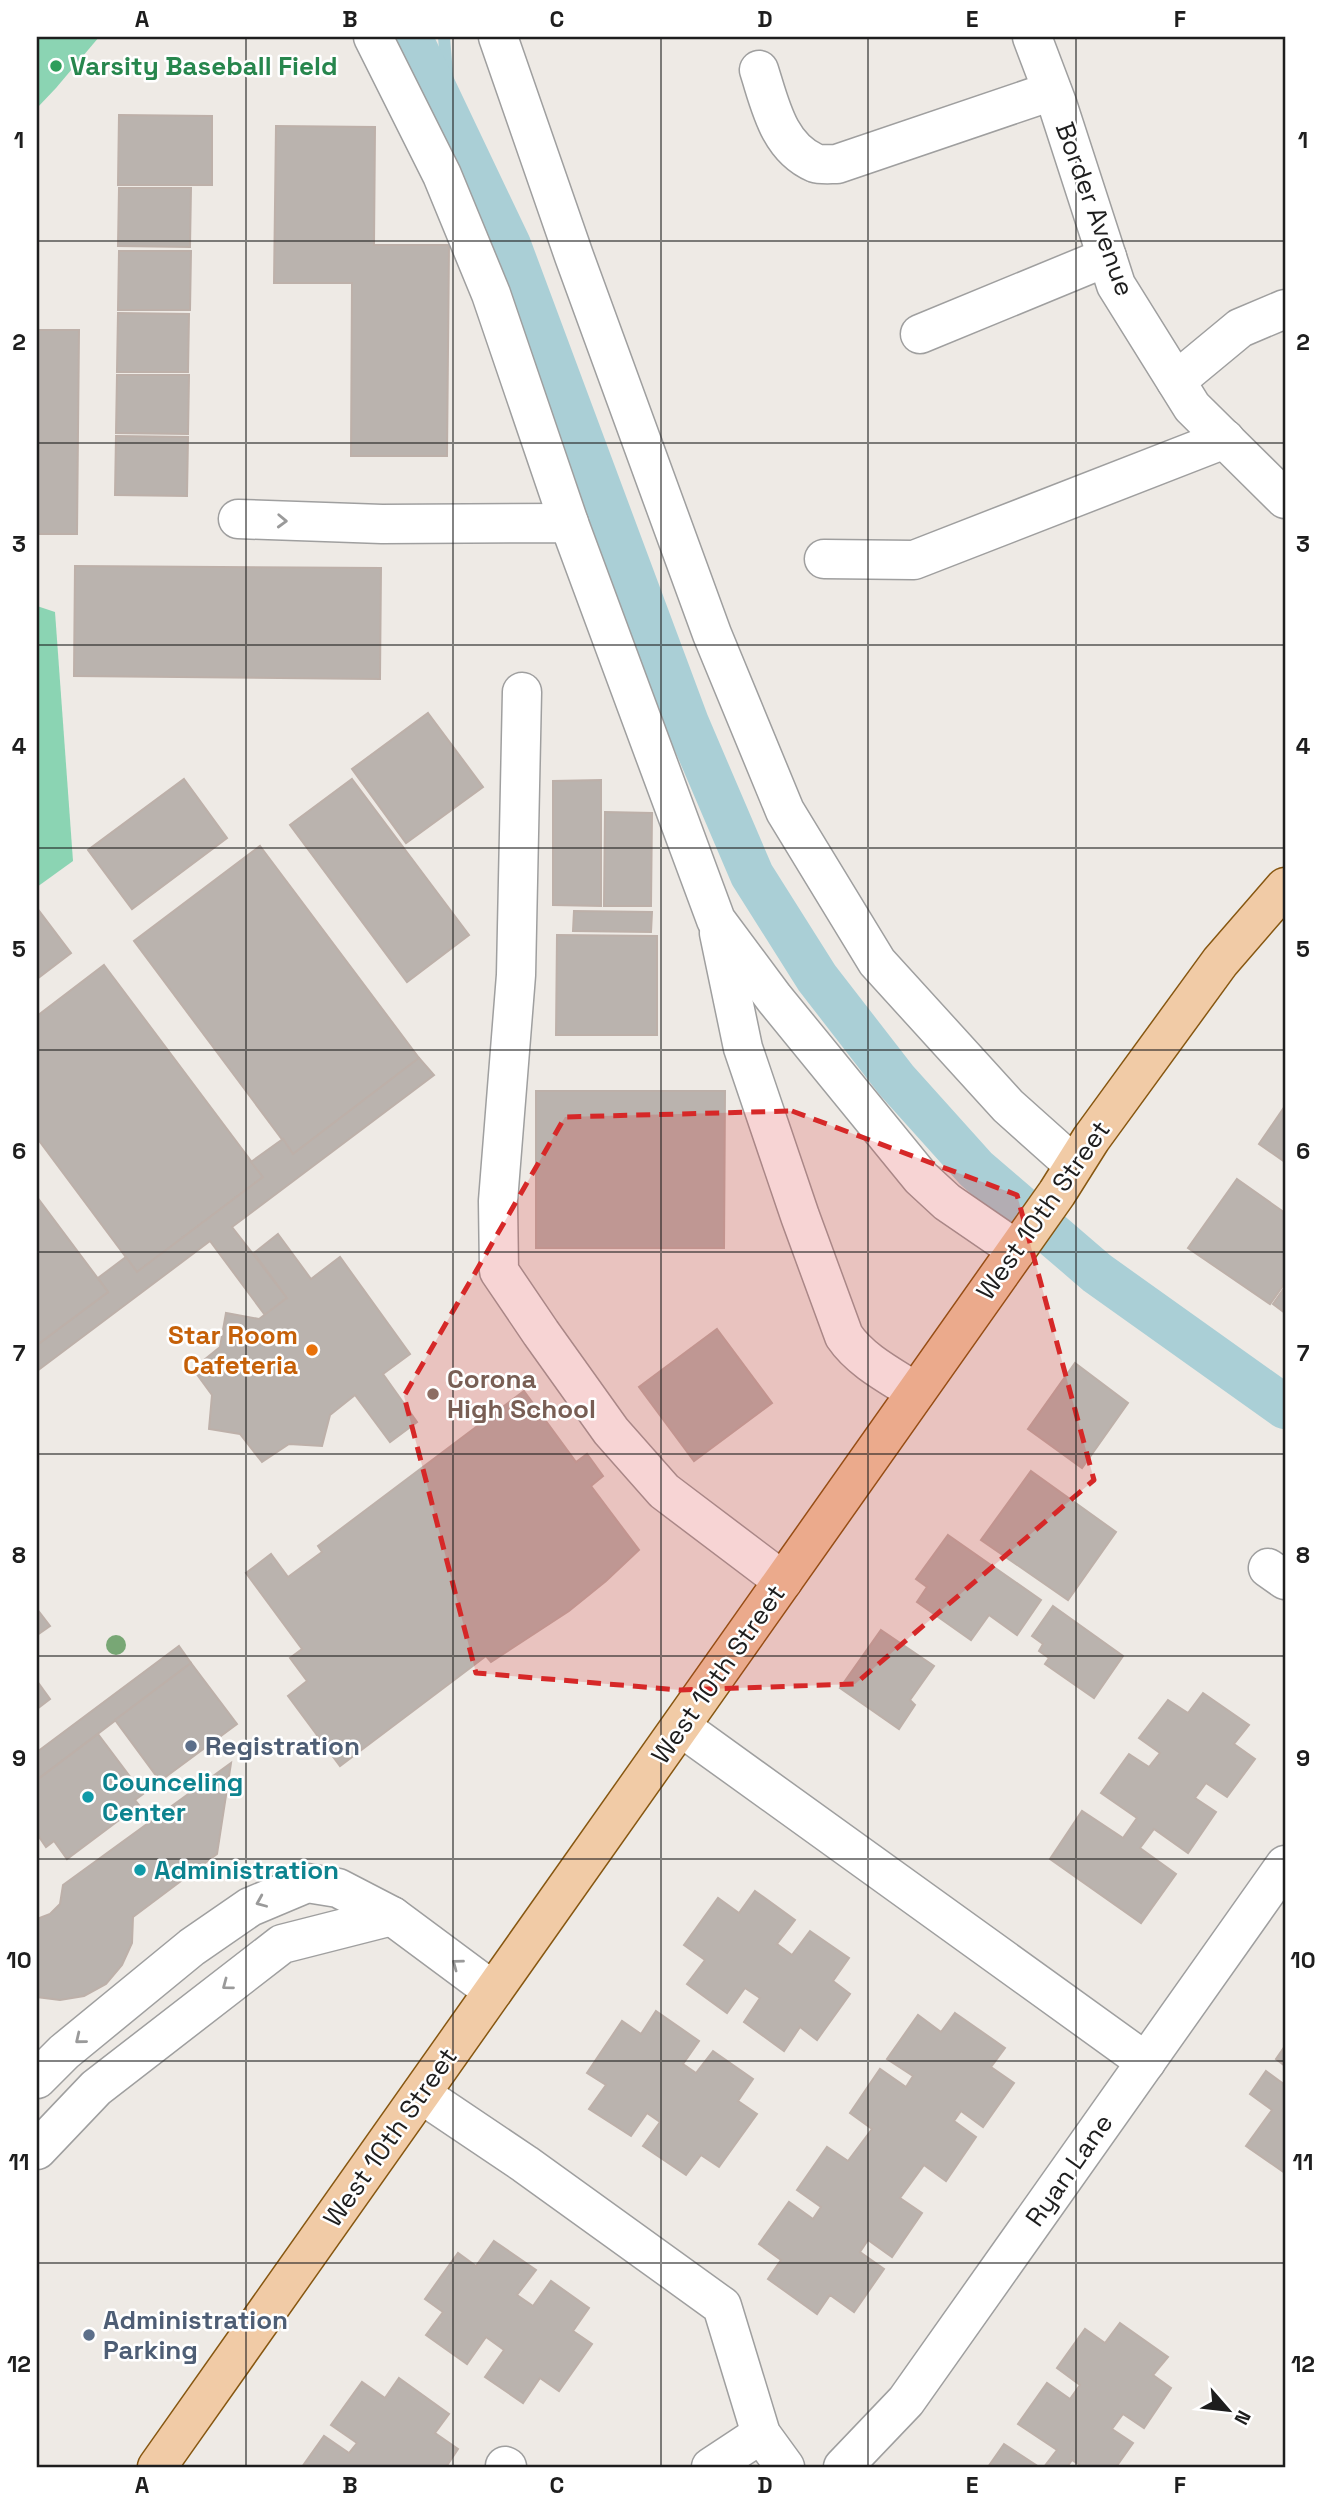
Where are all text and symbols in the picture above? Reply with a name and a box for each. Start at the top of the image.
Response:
text: A [135,4,150,34]
text: B [342,4,358,34]
text: C [550,4,564,34]
text: D [757,4,773,34]
text: E [966,4,978,34]
text: F [1174,4,1186,34]
place label: Varsity Baseball Field [70,49,338,83]
marker: Varsity Baseball Field [48,58,64,74]
street label: Border Avenue [1048,117,1142,301]
text: 1 [14,125,24,155]
text: 1 [1298,125,1308,155]
text: 2 [12,327,26,357]
text: 2 [1296,327,1310,357]
one-way arrow [277,513,288,528]
text: 3 [12,529,26,559]
text: 3 [1296,529,1310,559]
text: 4 [12,731,27,761]
text: 4 [1296,731,1311,761]
text: 5 [12,934,26,964]
text: 5 [1296,934,1310,964]
street label: West 10th Street [968,1114,1118,1306]
text: 6 [12,1136,26,1166]
text: 6 [1296,1136,1310,1166]
place label: Star Room Cafeteria [168,1318,298,1382]
text: 7 [13,1338,26,1368]
text: 7 [1297,1338,1310,1368]
marker: Star Room Cafeteria [304,1342,320,1358]
place label: Corona High School [447,1362,596,1426]
marker: Corona High School [425,1386,441,1402]
text: 8 [12,1540,26,1570]
text: 8 [1296,1540,1310,1570]
street label: West 10th Street [643,1578,793,1770]
place label: Registration [205,1729,360,1763]
marker: Registration [183,1738,199,1754]
text: 9 [12,1743,26,1773]
text: 9 [1296,1743,1310,1773]
place label: Counceling Center [102,1765,243,1829]
marker: Counceling Center [80,1789,96,1805]
place label: Administration [154,1853,339,1887]
marker: Administration [132,1862,148,1878]
one-way arrow [256,1894,268,1908]
text: 10 [6,1945,32,1975]
text: 10 [1290,1945,1316,1975]
one-way arrow [452,1960,465,1973]
one-way arrow [223,1977,235,1989]
one-way arrow [75,2031,88,2043]
street label: West 10th Street [315,2041,465,2233]
street label: Ryan Lane [1018,2107,1120,2233]
text: 11 [9,2147,29,2177]
text: 11 [1293,2147,1313,2177]
place label: Administration Parking [103,2303,288,2367]
marker: Administration Parking [81,2327,97,2343]
text: 12 [7,2349,31,2379]
text: 12 [1291,2349,1315,2379]
north arrow [1192,2374,1262,2444]
text: N [1229,2406,1257,2429]
text: A [135,2470,150,2500]
text: B [342,2470,358,2500]
text: C [550,2470,564,2500]
text: D [757,2470,773,2500]
text: E [966,2470,978,2500]
text: F [1174,2470,1186,2500]

